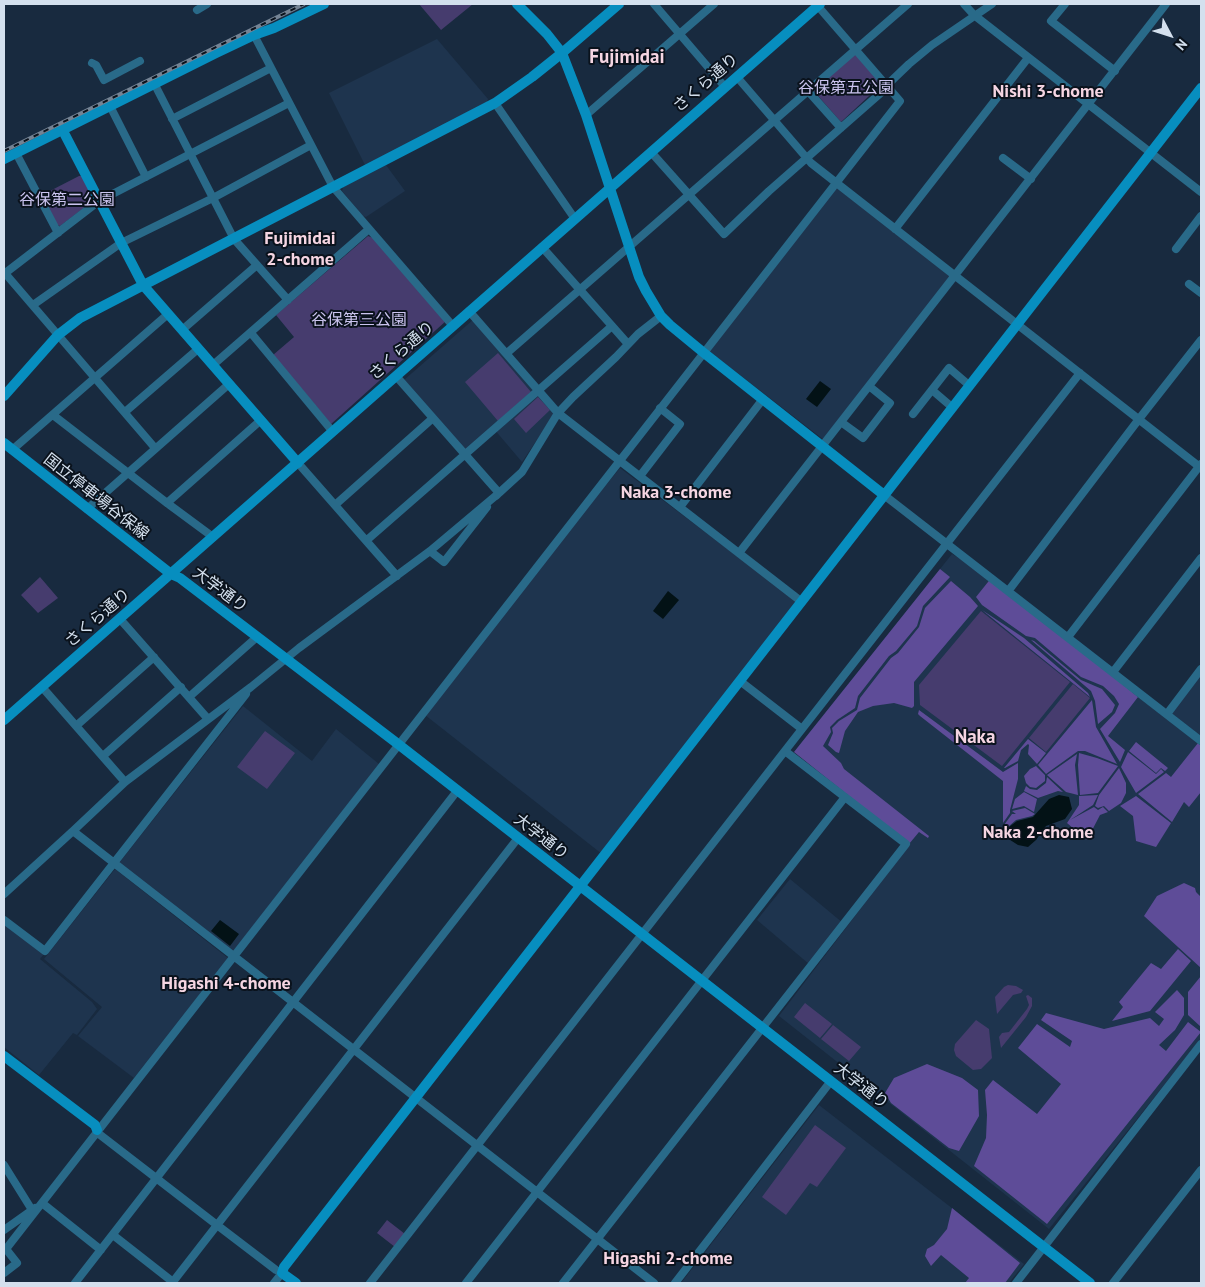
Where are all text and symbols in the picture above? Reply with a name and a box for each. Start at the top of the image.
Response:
north arrow [1145,10,1195,60]
text: N [1172,35,1191,54]
district label: Fujimidai [589,47,665,69]
street label: さくら通り [670,50,742,116]
park label: 谷保第五公園 [798,78,894,98]
district label: Nishi 3-chome [992,81,1104,103]
park label: 谷保第二公園 [19,190,115,210]
district label: Fujimidai 2-chome [264,228,336,270]
park label: 谷保第三公園 [311,310,407,330]
street label: さくら通り [366,318,438,384]
street label: 国立停車場谷保線 [40,450,152,544]
district label: Naka 3-chome [621,482,731,504]
street label: 大学通り [189,563,251,617]
street label: さくら通り [62,585,134,651]
district label: Naka [955,727,995,749]
street label: 大学通り [510,810,572,864]
district label: Naka 2-chome [983,822,1093,844]
district label: Higashi 4-chome [161,973,291,995]
street label: 大学通り [830,1059,892,1113]
district label: Higashi 2-chome [603,1248,733,1270]

